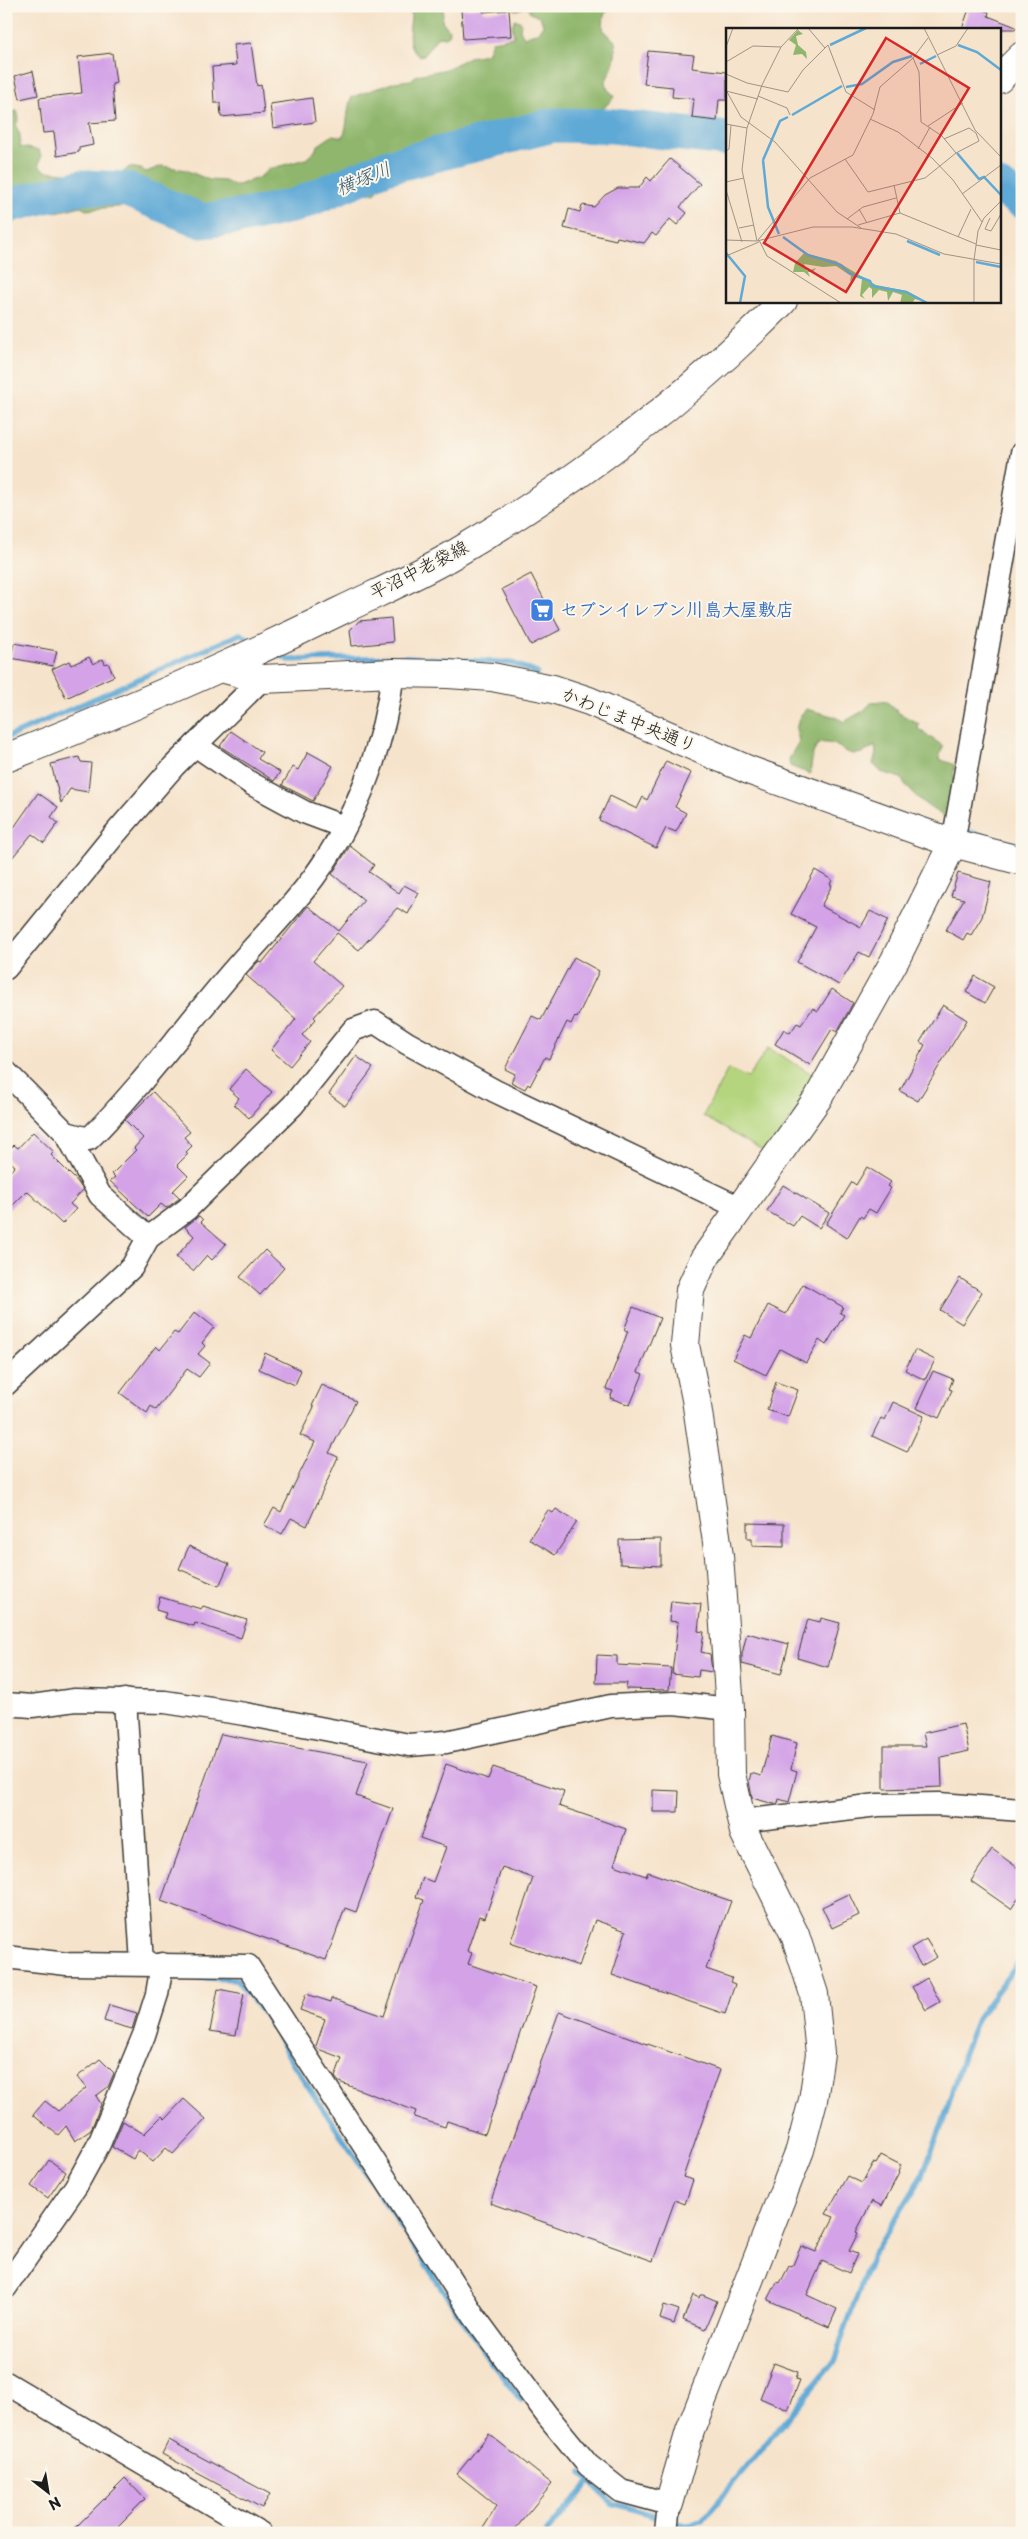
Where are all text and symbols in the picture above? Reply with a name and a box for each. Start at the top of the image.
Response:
inset map [726,28,1000,302]
water label: 横塚川 [331,153,394,201]
street label: 平沼中老袋線 [364,532,473,605]
place label: セブンイレブン川島大屋敷店 [560,595,794,622]
supermarket icon: セブンイレブン川島大屋敷店 [529,597,555,623]
street label: かわじま中央通り [558,679,701,758]
north arrow [22,2466,72,2516]
text: N [45,2492,65,2515]

